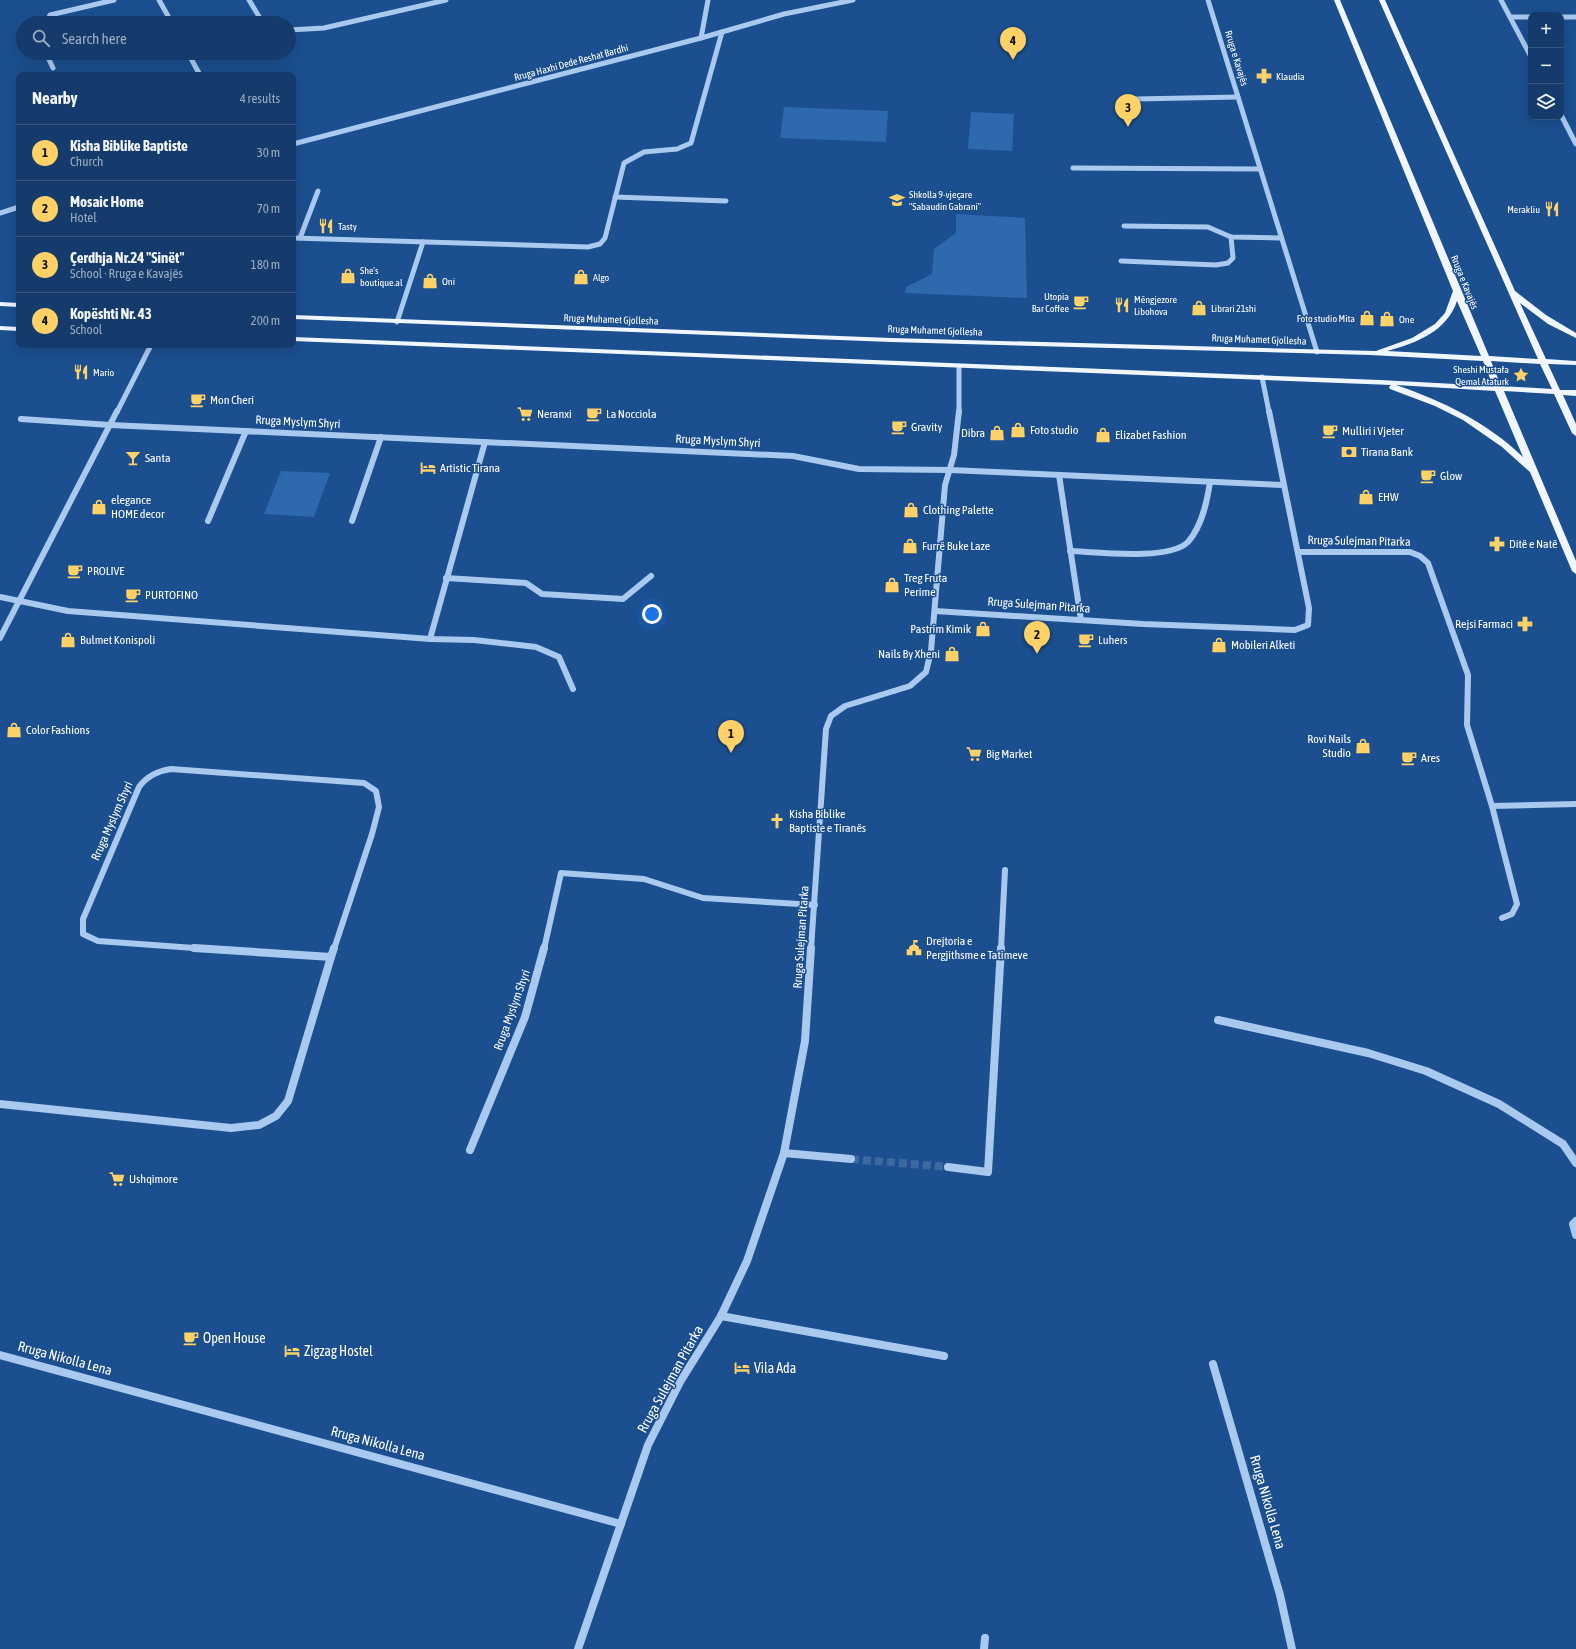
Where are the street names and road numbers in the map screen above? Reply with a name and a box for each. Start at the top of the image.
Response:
street label: Rruga e Kavajës [1223,29,1250,88]
street label: Rruga Haxhi Dede Reshat Bardhi [513,42,629,83]
street label: Rruga e Kavajës [1449,254,1481,311]
street label: Rruga Muhamet Gjollesha [563,312,659,327]
street label: Rruga Muhamet Gjollesha [887,323,983,338]
street label: Rruga Muhamet Gjollesha [1211,332,1307,347]
street label: Rruga Myslym Shyri [255,413,341,431]
street label: Rruga Myslym Shyri [675,432,761,450]
street label: Rruga Sulejman Pitarka [1307,533,1411,549]
street label: Rruga Sulejman Pitarka [987,594,1091,616]
street label: Rruga Myslym Shyri [88,779,136,863]
street label: Rruga Sulejman Pitarka [790,885,812,989]
street label: Rruga Myslym Shyri [491,968,533,1052]
street label: Rruga Sulejman Pitarka [634,1323,706,1435]
street label: Rruga Nikolla Lena [16,1338,114,1378]
street label: Rruga Nikolla Lena [329,1423,427,1463]
street label: Rruga Nikolla Lena [1247,1453,1289,1551]

